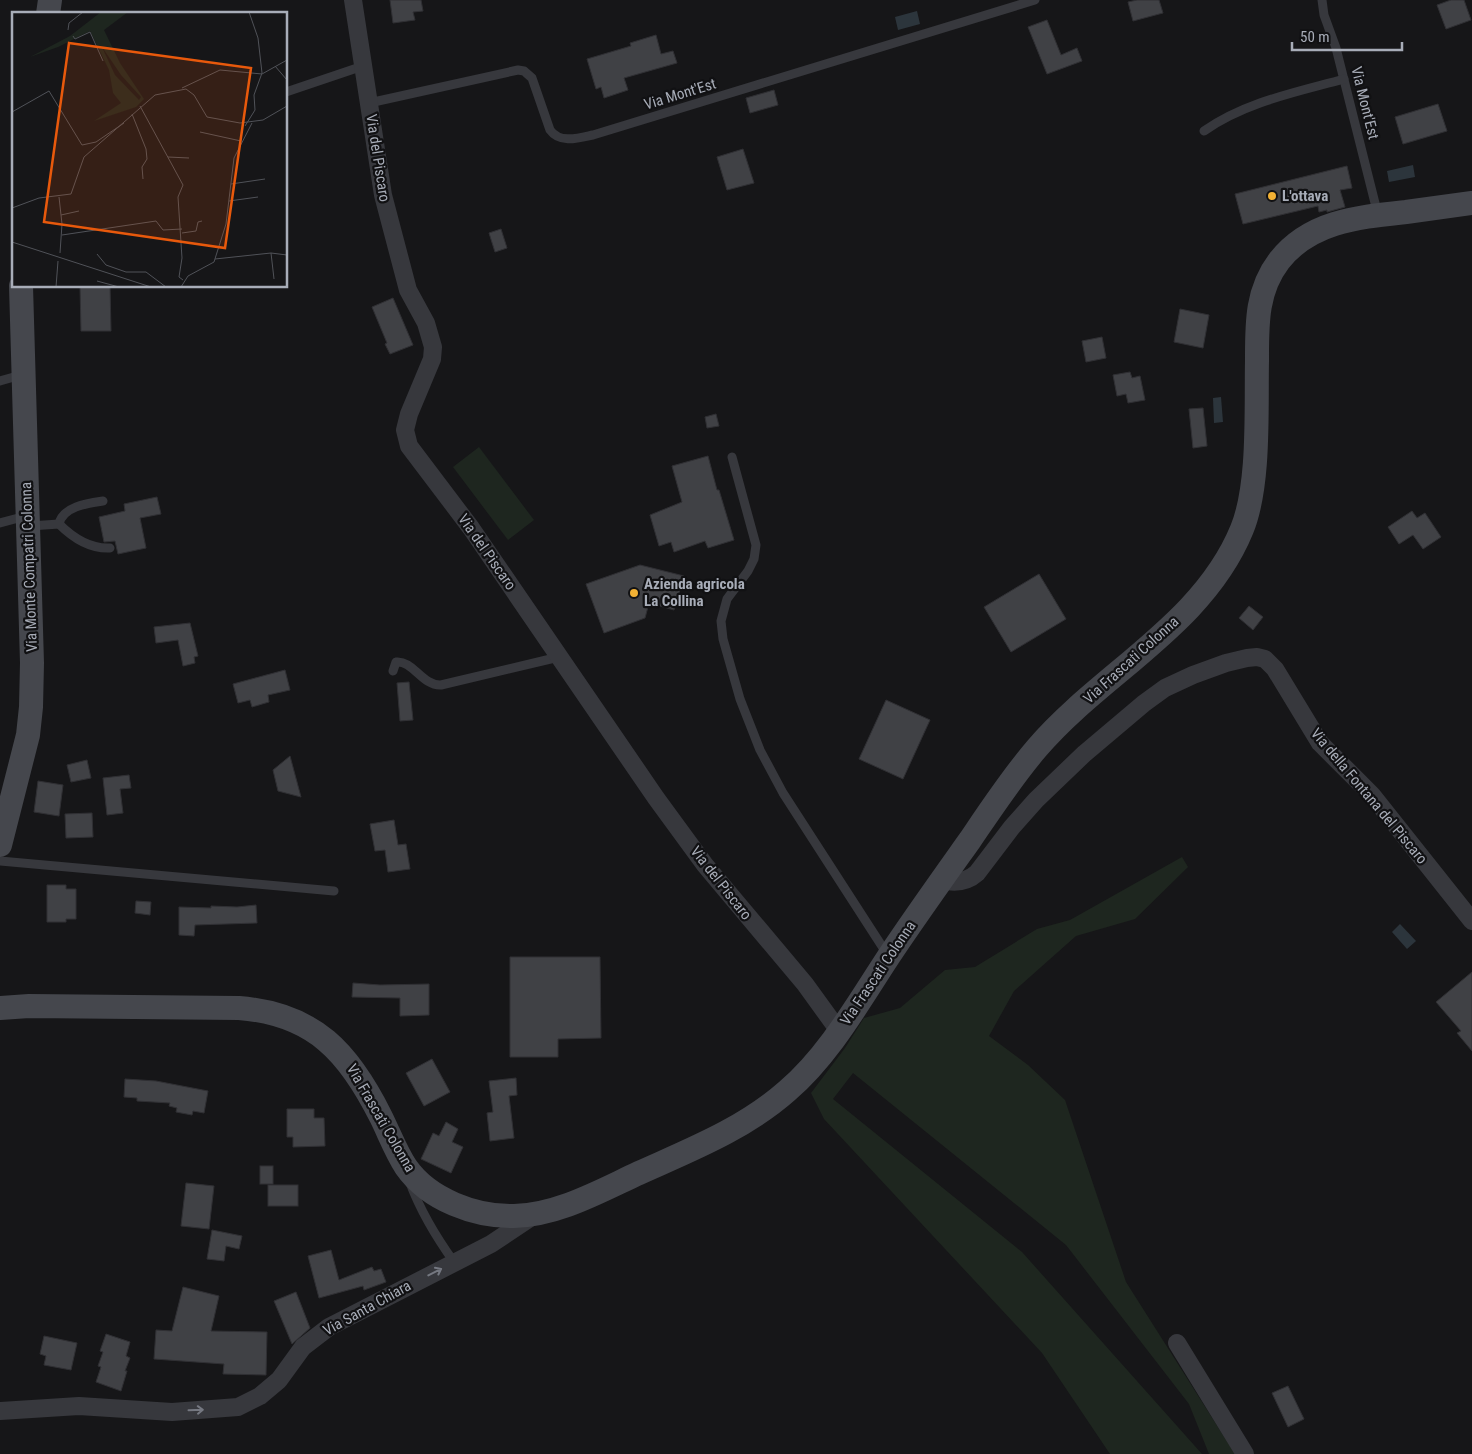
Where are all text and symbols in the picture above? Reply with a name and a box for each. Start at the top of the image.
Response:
inset map [12,12,288,288]
scale bar [1292,20,1402,52]
text: 50 m [1300,28,1330,46]
street label: Via Mont'Est [1347,65,1383,141]
street label: Via Mont'Est [642,75,718,113]
street label: Via del Piscaro [362,113,394,203]
place label: L'ottava [1282,187,1328,205]
marker: L'ottava [1266,190,1278,202]
street label: Via Monte Compatri Colonna [17,482,41,652]
street label: Via del Piscaro [454,511,520,593]
place label: Azienda agricola La Collina [644,575,745,610]
marker: Azienda agricola La Collina [628,587,640,599]
street label: Via Frascati Colonna [1080,613,1182,707]
street label: Via della Fontana del Piscaro [1307,724,1431,868]
street label: Via del Piscaro [687,843,755,923]
street label: Via Frascati Colonna [836,917,920,1029]
street label: Via Frascati Colonna [343,1061,419,1175]
one-way arrow [427,1267,442,1277]
street label: Via Santa Chiara [320,1276,414,1340]
one-way arrow [187,1406,203,1415]

